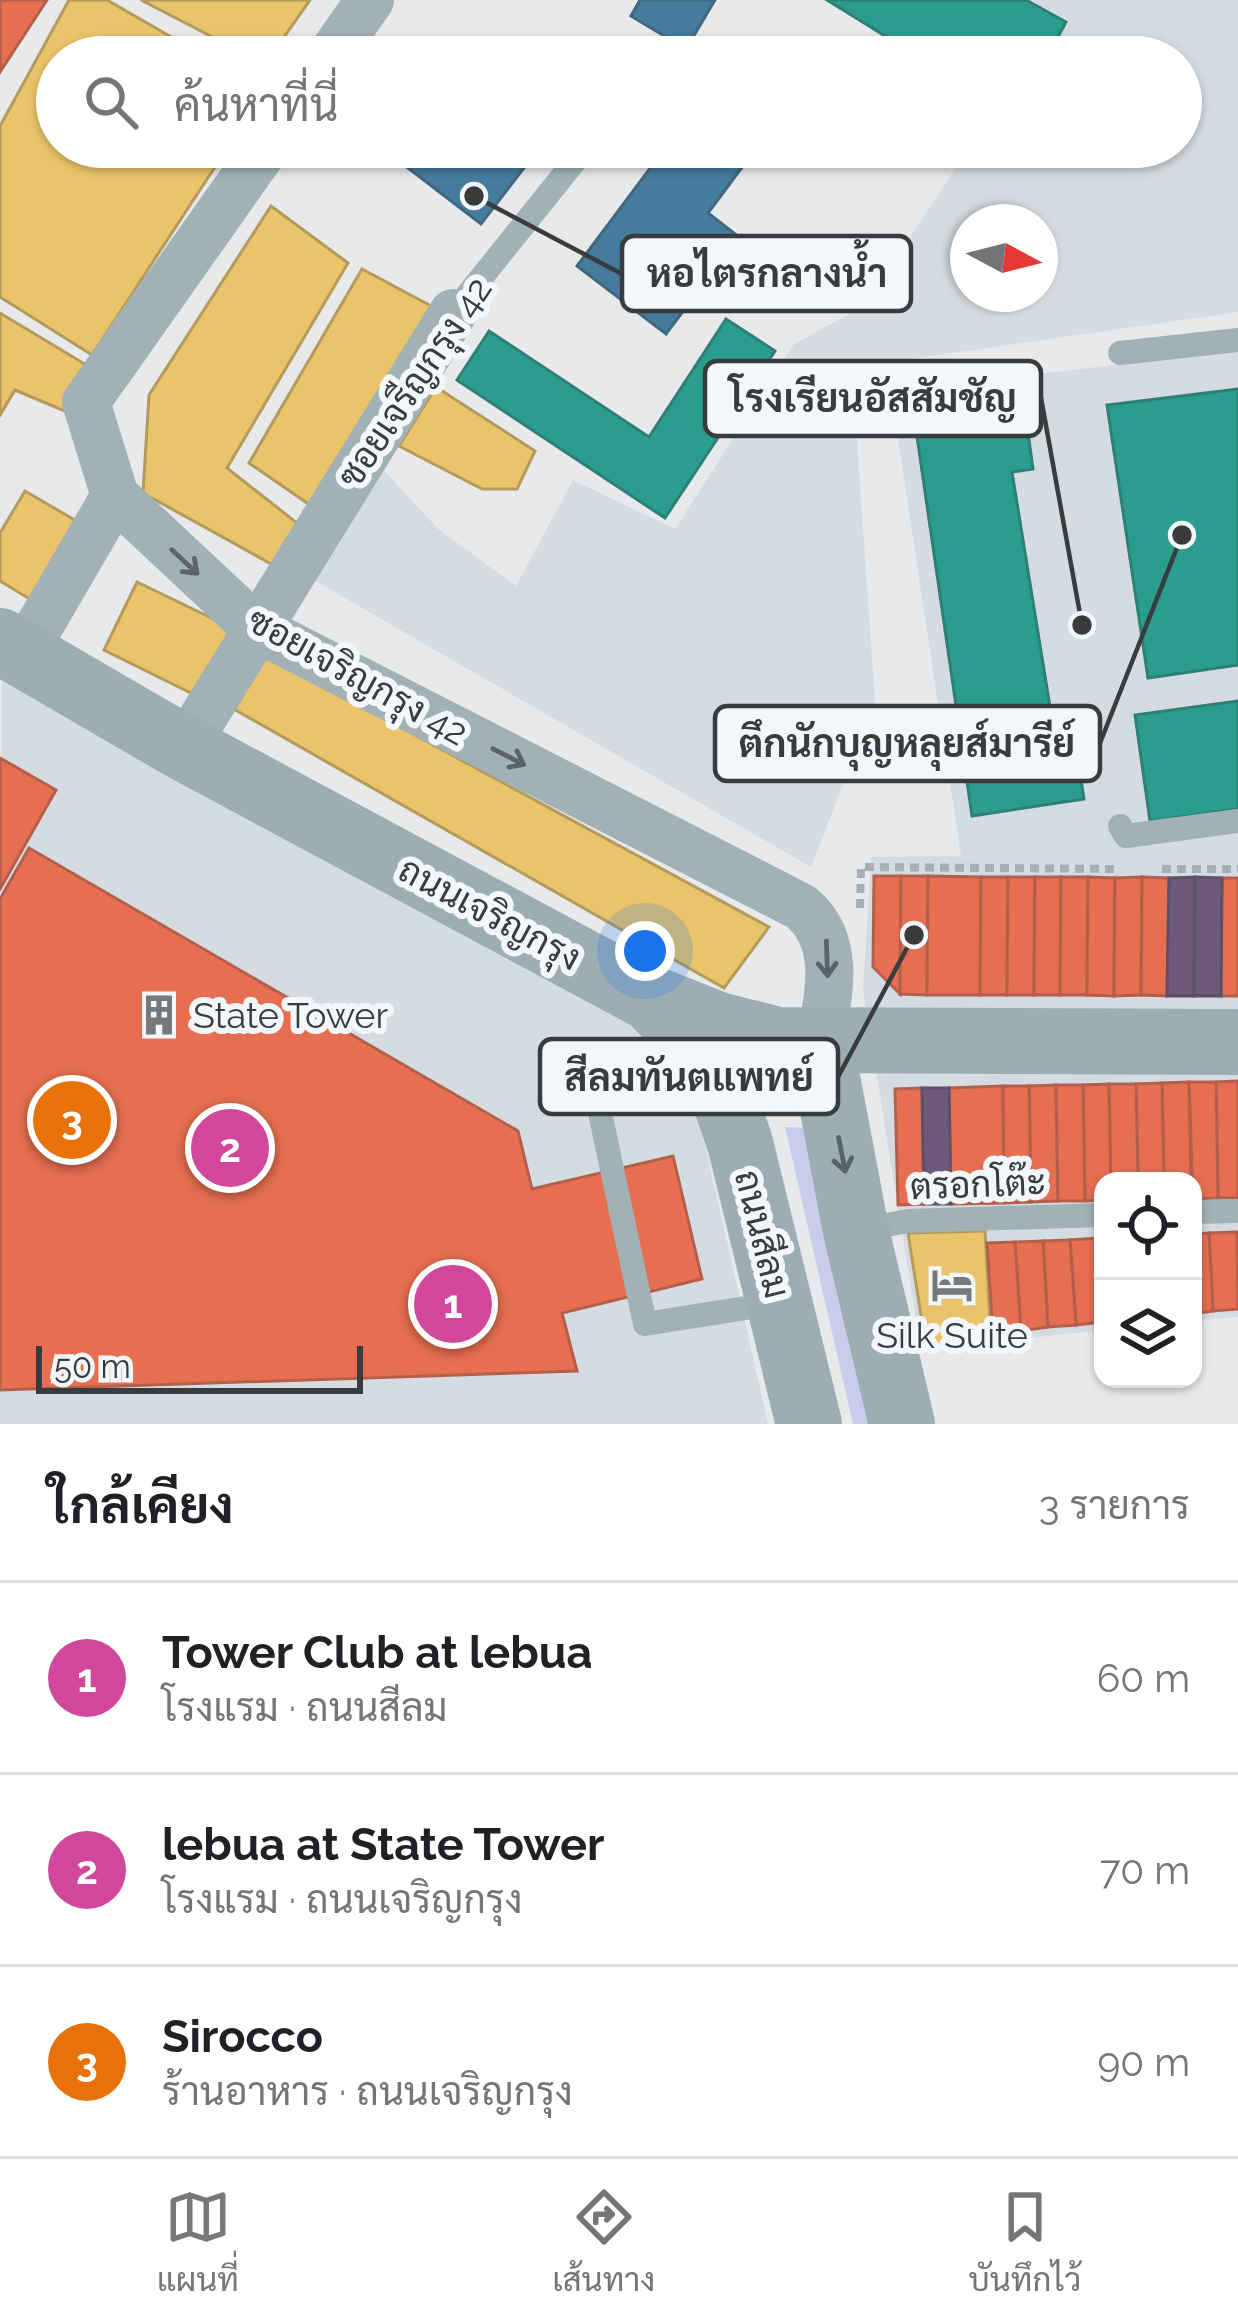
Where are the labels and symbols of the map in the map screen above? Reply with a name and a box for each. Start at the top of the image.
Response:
north arrow [950,204,1058,312]
callout: หอไตรกลางน้ำ [622,236,911,311]
text: หอไตรกลางน้ำ [647,239,887,296]
street label: ซอยเจรืญกรุง 42 [327,268,503,497]
callout: โรงเรียนอัสสัมชัญ [705,361,1041,436]
text: โรงเรียนอัสสัมชัญ [727,373,1017,423]
one-way arrow [170,547,200,575]
street label: ซอยเจริญกรุง 42 [239,598,475,757]
callout: ตึกนักบุญหลุยส์มารีย์ [715,706,1100,781]
text: ตึกนักบุญหลุยส์มารีย์ [739,718,1076,771]
one-way arrow [491,747,527,770]
street label: ถนนเจริญกรุง [390,848,588,982]
your location [615,921,675,981]
one-way arrow [816,939,839,978]
building icon: State Tower [136,992,182,1038]
place label: State Tower [193,994,389,1036]
callout: สีลมทันตแพทย์ [540,1039,838,1114]
text: สีลมทันตแพทย์ [564,1052,815,1100]
pin: 3 [33,1075,111,1165]
pin: 2 [191,1103,269,1193]
one-way arrow [832,1135,854,1174]
street label: ตรอกโต๊ะ [909,1160,1047,1207]
street label: ถนนสีลม [727,1165,800,1302]
pin: 1 [414,1259,492,1349]
hotel icon: Silk Suite [929,1262,975,1308]
place label: Silk Suite [876,1314,1028,1356]
scale bar [36,1340,363,1393]

